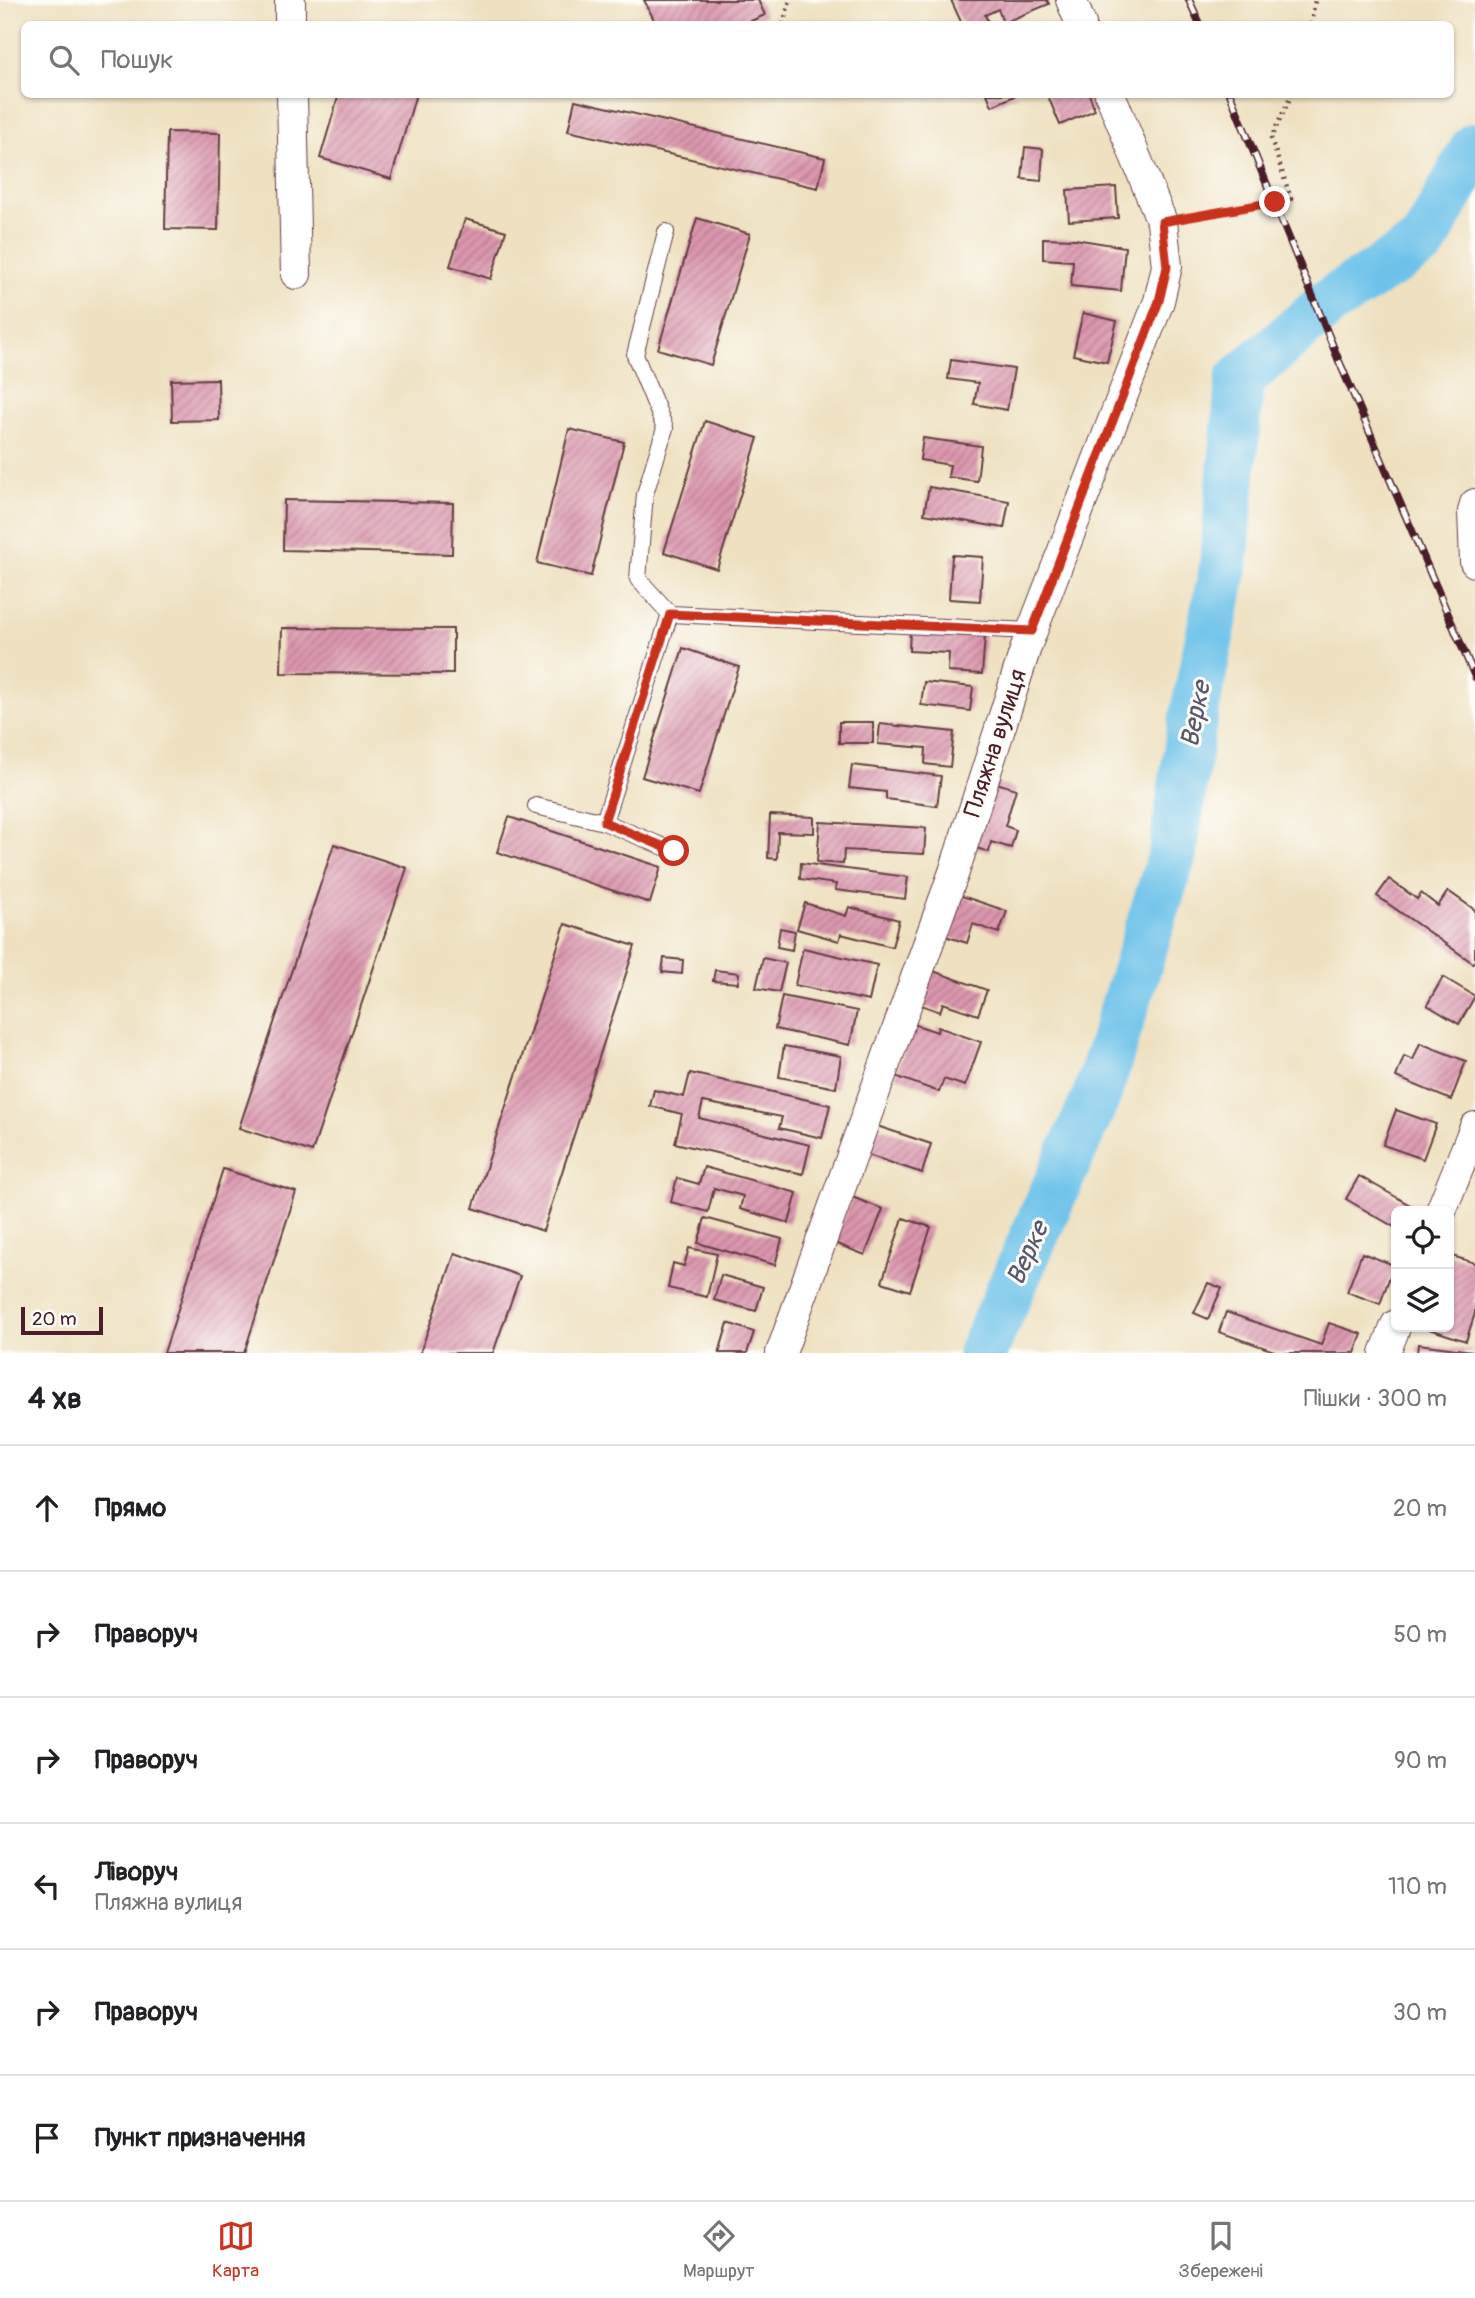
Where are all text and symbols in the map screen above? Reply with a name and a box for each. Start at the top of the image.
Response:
search box [21,21,1454,98]
icon: search [45,41,83,79]
text: Пошук [101,44,174,76]
route end [1259,186,1290,217]
street label: Пляжна вулиця [958,666,1033,821]
water label: Верке [1174,677,1218,750]
route start [658,835,689,866]
map controls [1391,1206,1454,1332]
button: locate [1391,1206,1454,1269]
water label: Верке [1000,1215,1057,1290]
button: layers [1391,1269,1454,1332]
scale bar [21,1304,103,1336]
text: 20 m [32,1307,77,1331]
text: 4 хв [28,1380,82,1417]
text: Пішки · 300 m [1304,1384,1447,1413]
icon: ahead [28,1489,66,1527]
text: Прямо [95,1492,166,1524]
text: 20 m [1393,1494,1447,1523]
icon: right [28,1615,66,1653]
text: Праворуч [95,1618,198,1650]
text: 50 m [1393,1620,1447,1649]
icon: right [28,1741,66,1779]
text: Праворуч [95,1744,198,1776]
text: 90 m [1394,1746,1447,1775]
text: Ліворуч [95,1856,179,1888]
icon: left [28,1867,66,1905]
text: 110 m [1388,1872,1447,1901]
text: Пляжна вулиця [95,1888,242,1917]
icon: right [28,1993,66,2031]
text: Праворуч [95,1996,198,2028]
text: 30 m [1393,1998,1447,2027]
icon: arrive [28,2119,66,2157]
text: Пункт призначення [95,2122,306,2154]
tab: Карта [212,2217,259,2283]
tab: Маршрут [683,2217,755,2283]
tab: Збережені [1179,2217,1263,2283]

